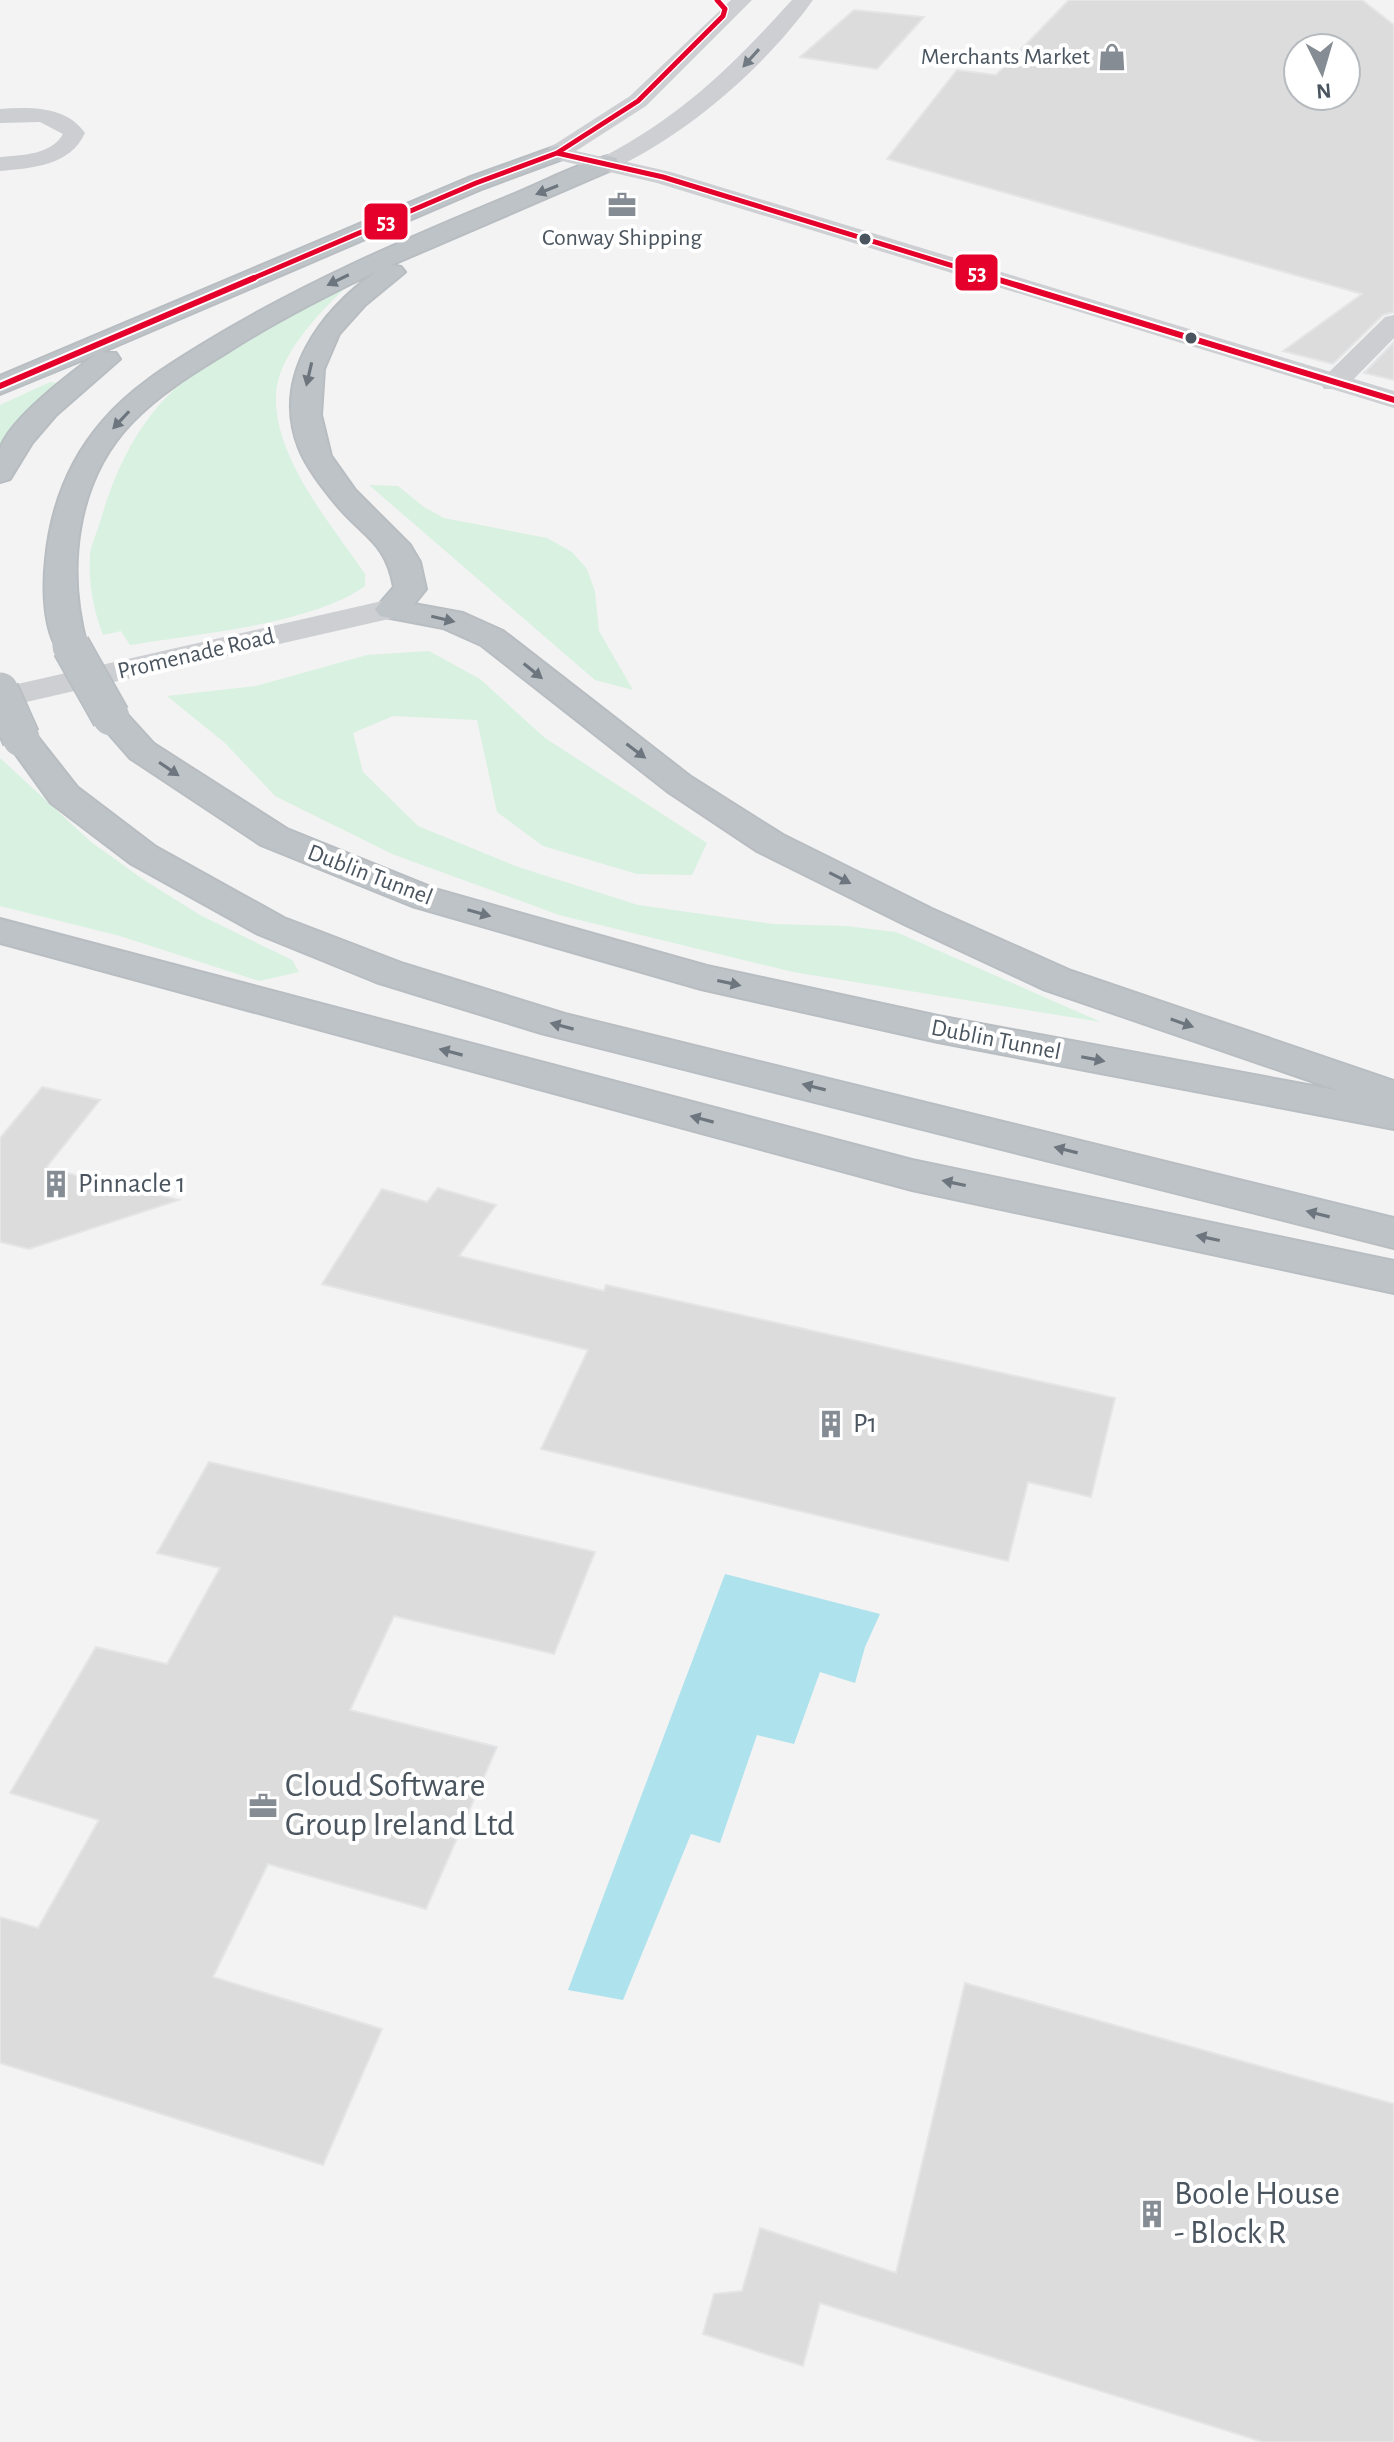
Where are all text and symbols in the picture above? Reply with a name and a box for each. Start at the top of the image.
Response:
north arrow [1282,32,1362,112]
shop icon: Merchants Market [1097,42,1127,72]
place label: Merchants Market [921,45,1090,69]
one-way arrow [742,49,760,68]
text: N [1315,79,1332,103]
one-way arrow [536,183,559,196]
office icon: Conway Shipping [607,190,637,220]
line badge: 53 [363,202,409,241]
text: 53 [377,211,396,233]
place label: Conway Shipping [542,226,702,250]
unlabelled marker [857,231,873,247]
line badge: 53 [954,253,999,292]
text: 53 [968,262,987,284]
one-way arrow [326,273,349,286]
unlabelled marker [1183,330,1199,346]
one-way arrow [302,362,315,387]
one-way arrow [112,411,130,430]
one-way arrow [431,613,456,626]
street label: Promenade Road [115,624,277,684]
one-way arrow [523,662,543,679]
one-way arrow [626,743,646,759]
one-way arrow [158,761,180,776]
street label: Dublin Tunnel [304,840,436,910]
one-way arrow [828,871,851,884]
one-way arrow [466,908,491,920]
one-way arrow [717,977,742,990]
street label: Dublin Tunnel [929,1016,1063,1064]
one-way arrow [1170,1017,1194,1029]
one-way arrow [549,1019,574,1031]
one-way arrow [438,1045,462,1058]
one-way arrow [1081,1053,1106,1065]
one-way arrow [802,1081,827,1093]
one-way arrow [690,1112,715,1124]
one-way arrow [1054,1144,1079,1156]
building icon: Pinnacle 1 [41,1169,71,1199]
place label: Pinnacle 1 [78,1170,186,1198]
one-way arrow [941,1177,966,1189]
one-way arrow [1306,1208,1331,1220]
one-way arrow [1195,1231,1220,1244]
building icon: P1 [816,1409,846,1439]
place label: P1 [853,1410,877,1438]
place label: Cloud Software Group Ireland Ltd [285,1769,515,1842]
office icon: Cloud Software Group Ireland Ltd [248,1791,278,1821]
place label: Boole House - Block R [1174,2177,1340,2250]
building icon: Boole House - Block R [1137,2199,1167,2229]

